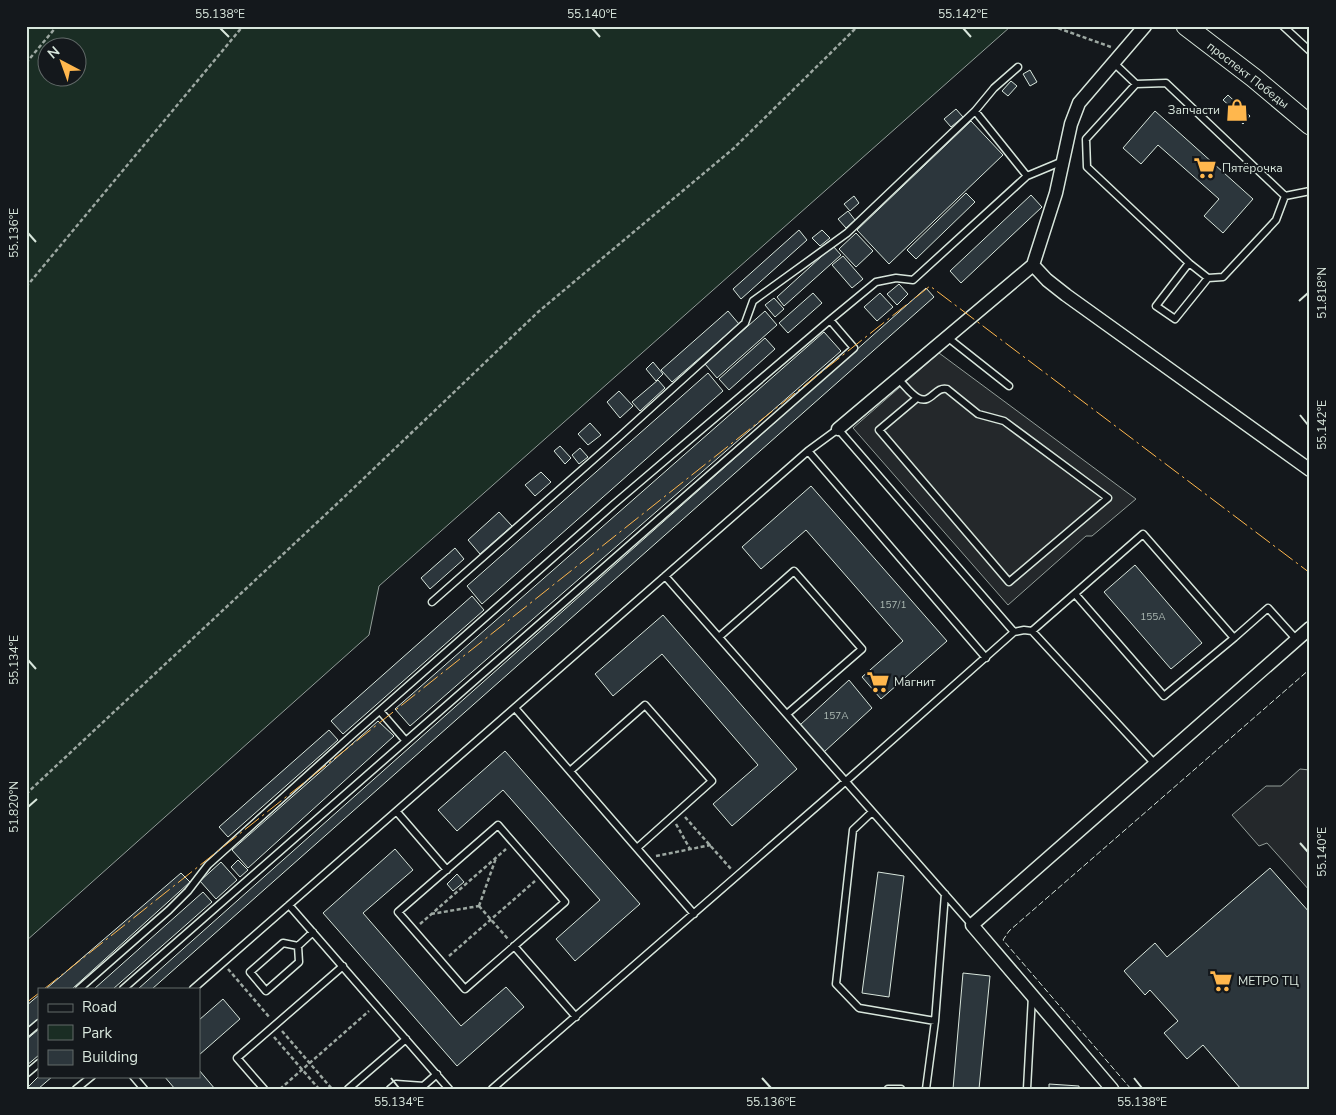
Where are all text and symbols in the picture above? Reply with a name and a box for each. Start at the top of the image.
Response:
text: 55.138°E [195,6,245,22]
text: 55.140°E [567,6,617,22]
text: 55.142°E [938,6,988,22]
north arrow [38,38,88,88]
street label: проспект Победы [1204,38,1292,112]
text: N [44,42,64,63]
shop icon: Запчасти [1224,97,1250,123]
place label: Запчасти [1168,102,1220,118]
supermarket icon: Пятёрочка [1192,155,1218,181]
place label: Пятёрочка [1222,160,1283,176]
text: 55.136°E [6,208,22,258]
text: 51.818°N [1314,267,1330,319]
text: 55.142°E [1314,400,1330,450]
house number: 157/1 [880,598,906,612]
house number: 155А [1140,610,1166,624]
text: 55.134°E [6,635,22,685]
supermarket icon: Магнит [865,669,891,695]
place label: Магнит [894,674,936,690]
house number: 157А [823,709,849,723]
text: 51.820°N [6,781,22,833]
text: 55.140°E [1314,827,1330,877]
supermarket icon: МЕТРО ТЦ [1208,968,1234,994]
place label: МЕТРО ТЦ [1238,973,1299,989]
legend [38,988,200,1078]
text: Road [82,997,117,1017]
text: Park [82,1023,112,1043]
text: Building [82,1047,138,1067]
text: 55.134°E [374,1094,424,1110]
text: 55.136°E [746,1094,796,1110]
text: 55.138°E [1117,1094,1167,1110]

